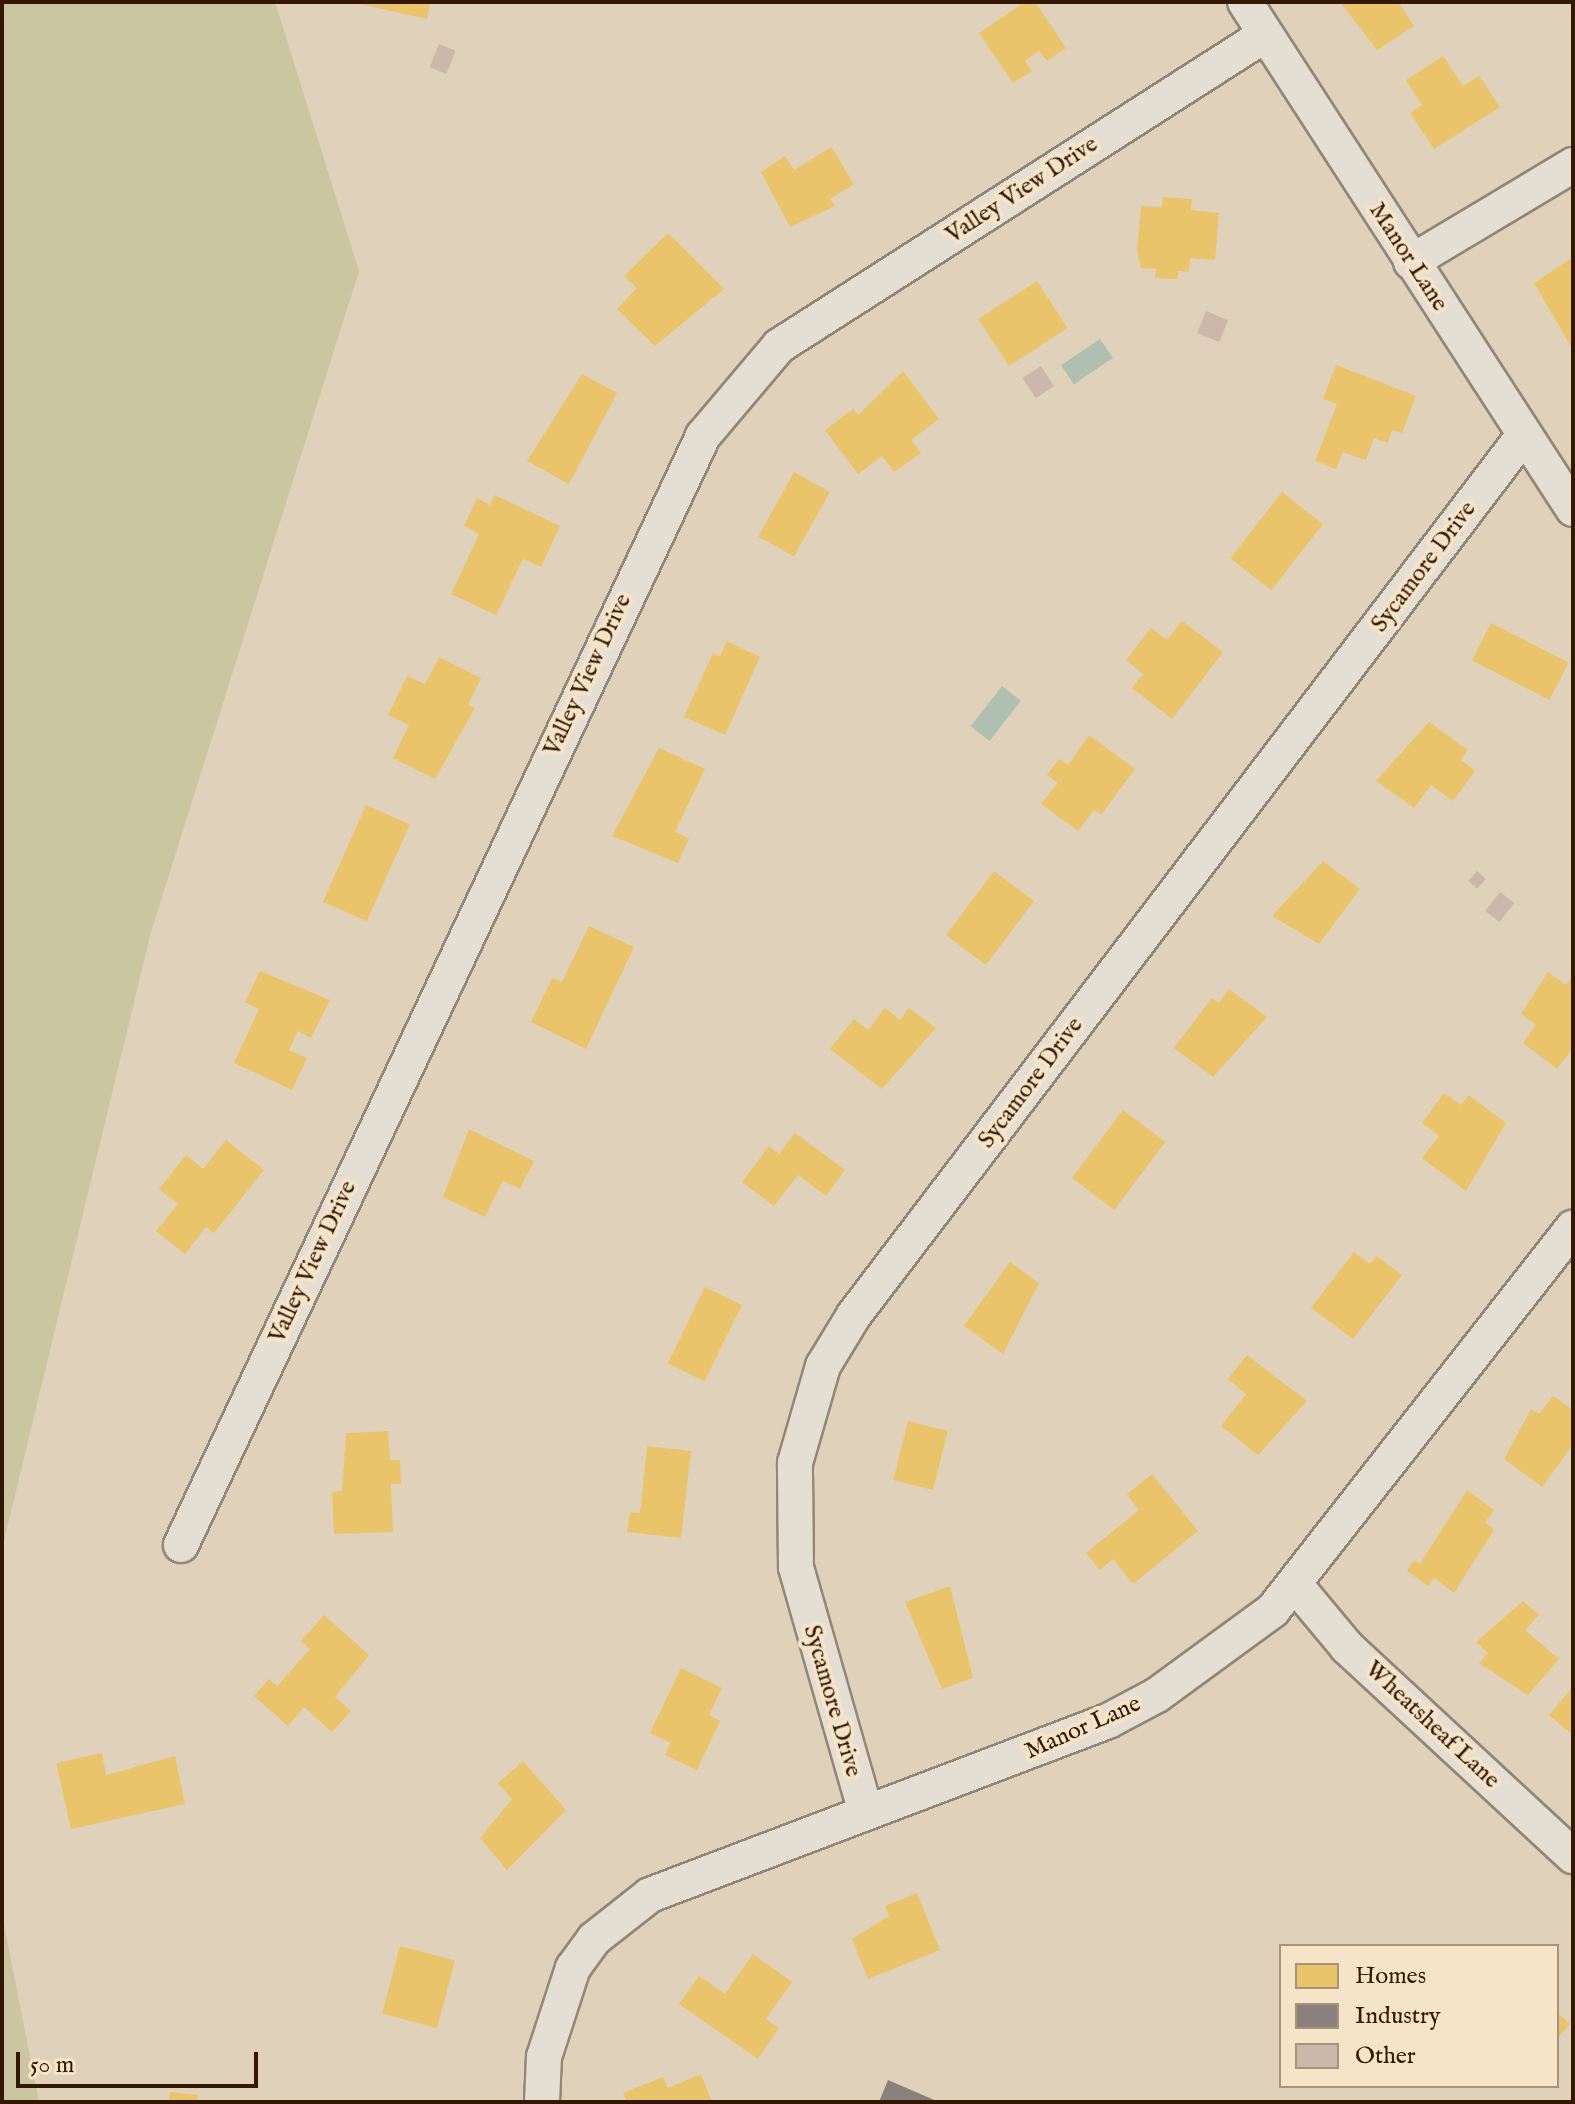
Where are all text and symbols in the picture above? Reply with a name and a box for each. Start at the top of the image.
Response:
street label: Valley View Drive [941,130,1103,250]
street label: Manor Lane [1362,197,1454,317]
street label: Sycamore Drive [1365,496,1483,638]
street label: Valley View Drive [538,589,638,761]
street label: Sycamore Drive [972,1012,1090,1154]
street label: Valley View Drive [263,1176,363,1348]
street label: Sycamore Drive [797,1622,867,1780]
street label: Wheatsheaf Lane [1359,1655,1505,1795]
street label: Manor Lane [1021,1690,1145,1766]
legend [1279,1944,1559,2088]
text: Homes [1355,1961,1426,1992]
text: Industry [1355,2001,1441,2032]
scale bar [20,2036,262,2086]
text: Other [1355,2041,1416,2072]
text: 50 m [30,2050,74,2081]

